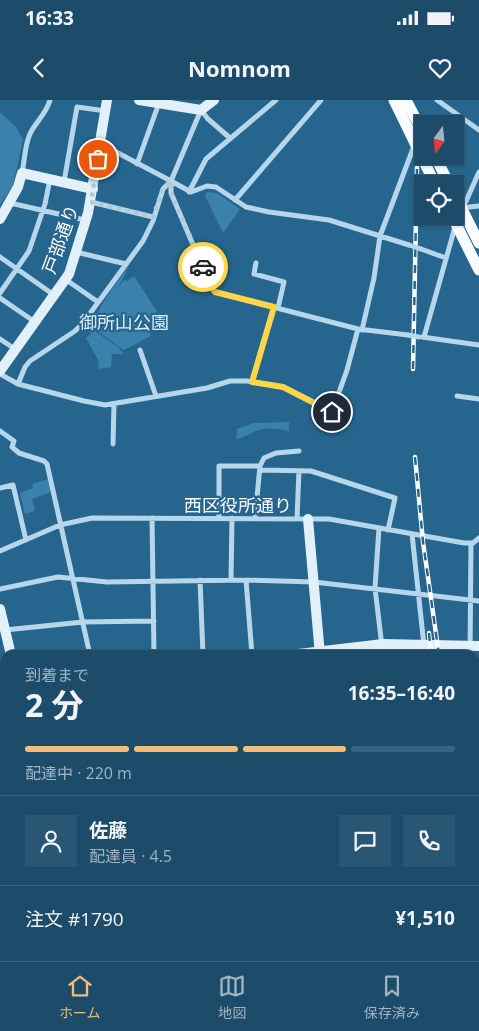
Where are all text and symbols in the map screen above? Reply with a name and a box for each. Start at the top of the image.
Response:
text: 16:33 [25,5,74,31]
text: Nomnom [188,53,291,83]
icon: back [25,54,53,82]
icon: heart [426,54,454,82]
north arrow [414,115,464,165]
map controls [414,115,464,225]
pin [77,138,119,180]
icon: bag [84,145,112,173]
button: locate [414,175,464,225]
street label: 戸部通り [36,201,84,277]
courier [178,242,228,292]
icon: car [189,253,217,281]
park label: 御所山公園 [79,310,169,334]
pin [311,391,353,433]
icon: home [318,398,346,426]
street label: 西区役所通り [184,493,292,517]
text: 到着まで [25,664,89,686]
text: 16:35–16:40 [348,680,455,706]
text: 2 分 [25,683,84,726]
text: 配達中 · 220 m [25,762,132,784]
button: person [25,815,77,867]
button: chat [339,815,391,867]
button: phone [403,815,455,867]
text: 佐藤 [89,817,127,843]
text: 配達員 · 4.5 [89,845,172,867]
text: ¥1,510 [395,905,455,931]
text: 注文 #1790 [25,906,124,932]
tab: ホーム [59,972,100,1022]
tab: 地図 [218,972,246,1022]
tab: 保存済み [364,972,420,1022]

